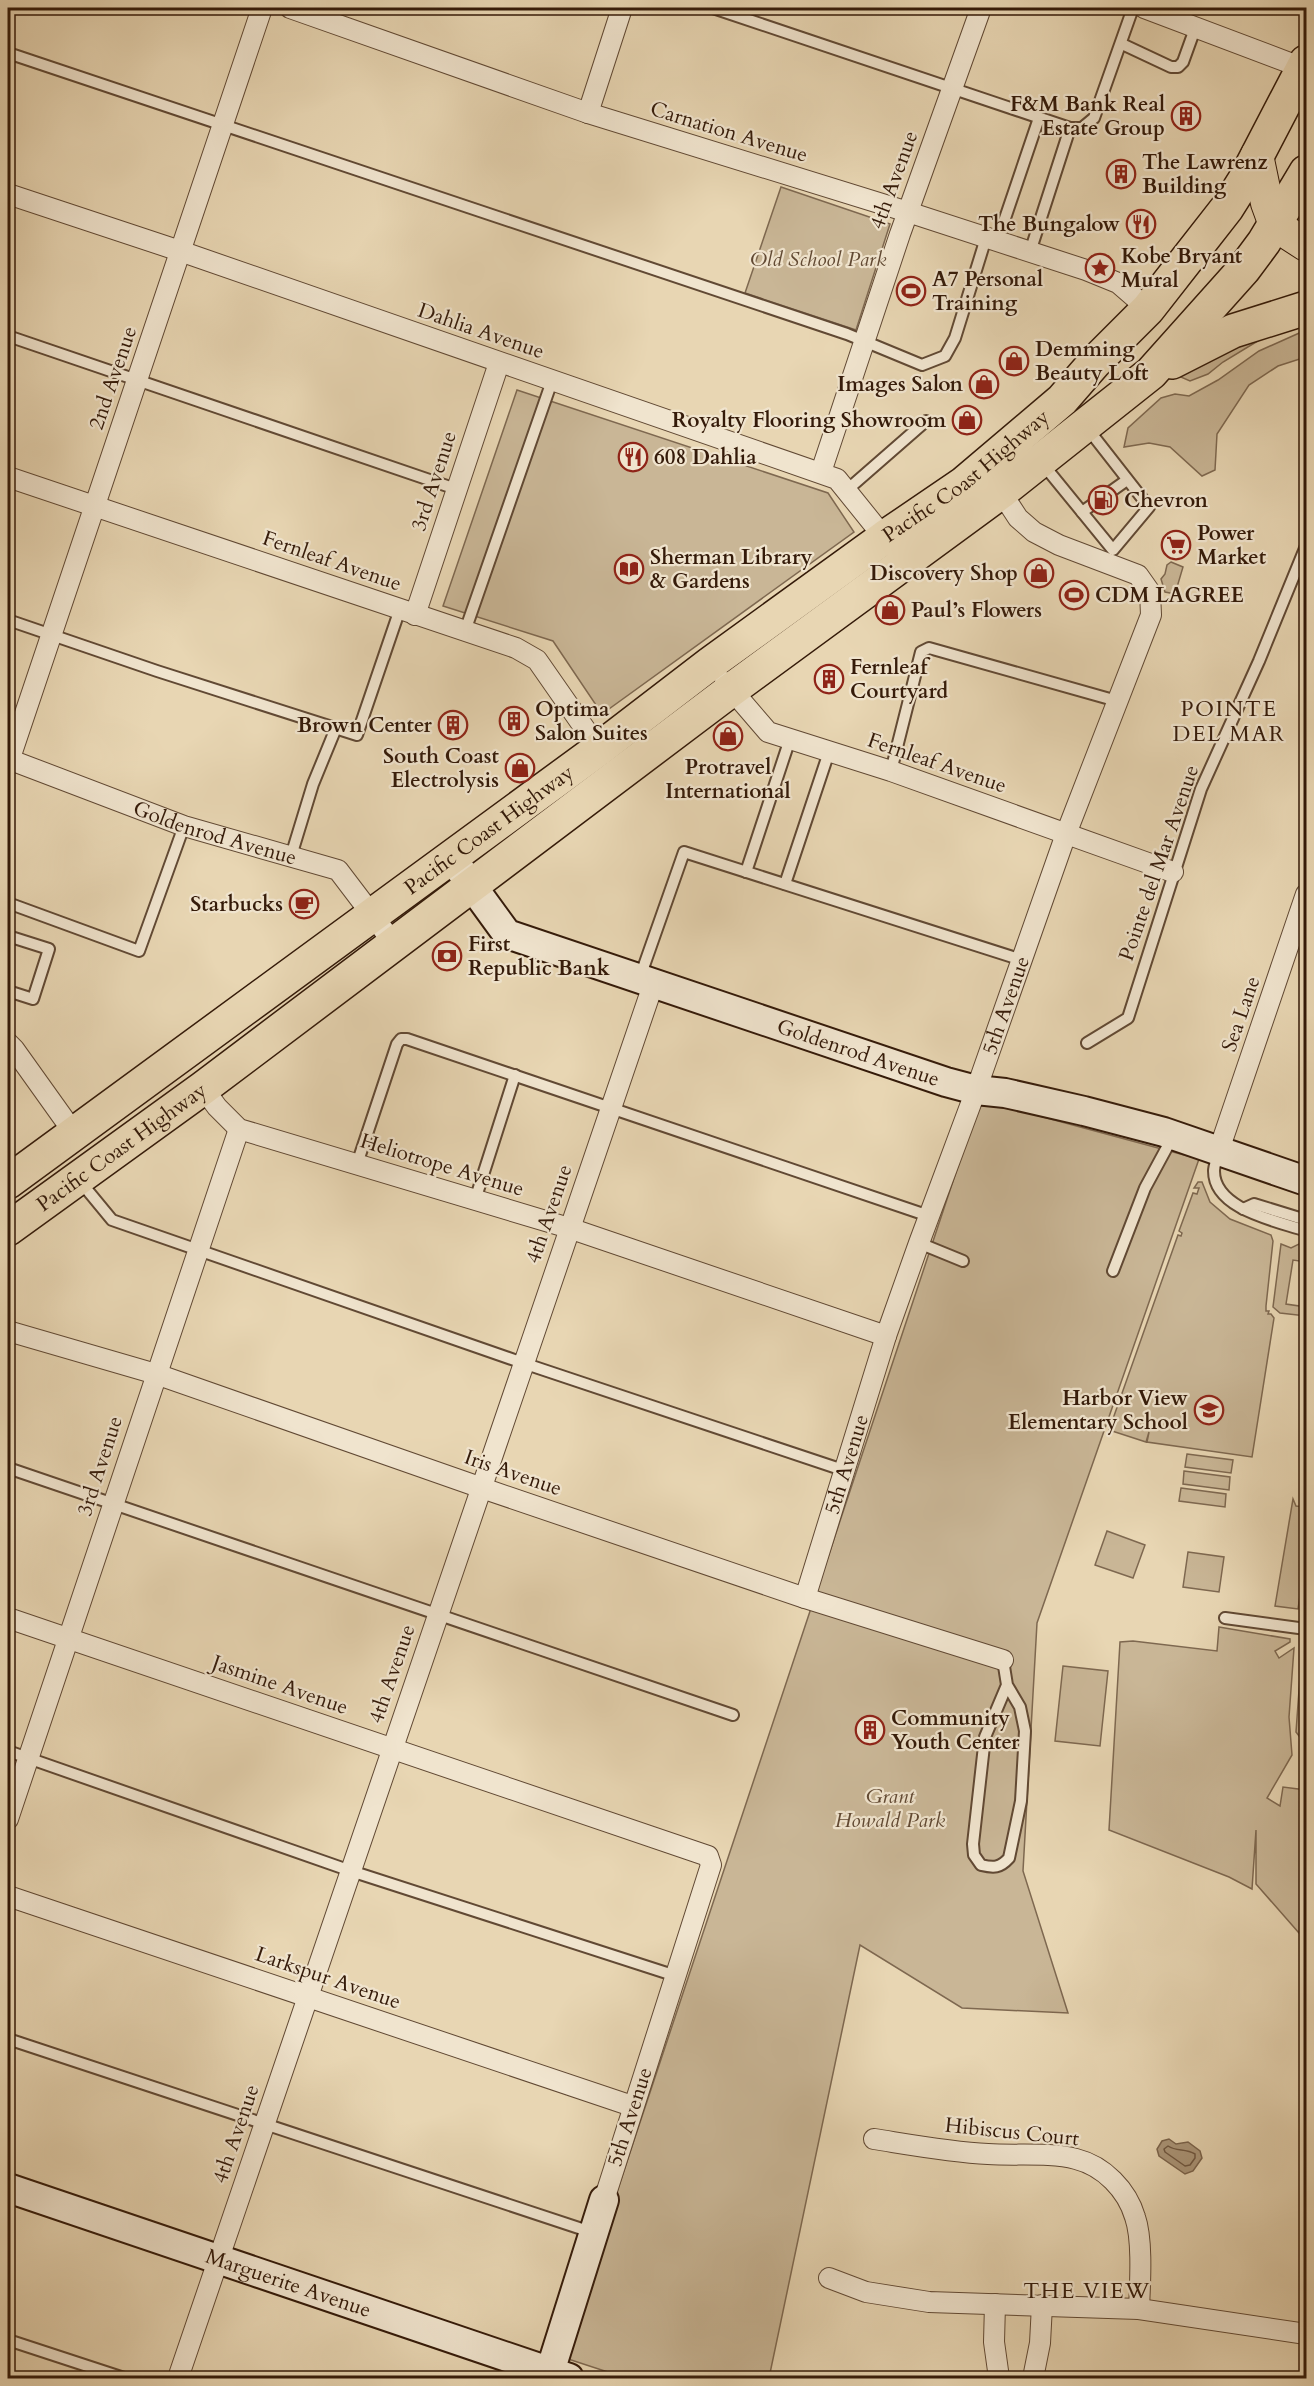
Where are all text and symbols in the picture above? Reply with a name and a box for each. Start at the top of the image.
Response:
place label: F&M Bank Real Estate Group [1010,90,1165,143]
street label: Carnation Avenue [647,94,811,170]
building icon: F&M Bank Real Estate Group [1170,100,1202,132]
street label: 4th Avenue [863,127,925,233]
place label: The Lawrenz Building [1142,148,1268,201]
building icon: The Lawrenz Building [1105,158,1137,190]
restaurant icon: The Bungalow [1125,208,1157,240]
place label: The Bungalow [978,210,1120,239]
place label: Kobe Bryant Mural [1121,242,1243,295]
park label: Old School Park [750,245,887,274]
place icon: Kobe Bryant Mural [1084,252,1116,284]
place label: A7 Personal Training [932,265,1043,318]
sports icon: A7 Personal Training [895,275,927,307]
street label: Dahlia Avenue [414,296,548,366]
street label: 2nd Avenue [82,322,144,434]
place label: Demming Beauty Loft [1035,335,1149,388]
shop icon: Demming Beauty Loft [998,345,1030,377]
shop icon: Images Salon [968,368,1000,400]
place label: Images Salon [837,370,964,399]
street label: Pacific Coast Highway [876,403,1055,549]
shop icon: Royalty Flooring Showroom [951,404,983,436]
place label: Royalty Flooring Showroom [672,406,947,435]
street label: 3rd Avenue [404,427,464,535]
restaurant icon: 608 Dahlia [617,441,649,473]
place label: 608 Dahlia [654,443,757,472]
fuel station icon: Chevron [1087,484,1119,516]
place label: Chevron [1124,486,1208,515]
place label: Power Market [1197,519,1267,572]
street label: Fernleaf Avenue [259,524,405,598]
supermarket icon: Power Market [1160,529,1192,561]
place label: Sherman Library & Gardens [650,543,812,596]
library icon: Sherman Library & Gardens [613,553,645,585]
shop icon: Discovery Shop [1023,557,1055,589]
place label: Discovery Shop [870,559,1018,588]
sports icon: CDM LAGREE [1058,579,1090,611]
place label: CDM LAGREE [1095,581,1244,610]
shop icon: Paul’s Flowers [874,594,906,626]
place label: Paul’s Flowers [911,596,1042,625]
place label: Fernleaf Courtyard [850,653,948,706]
building icon: Fernleaf Courtyard [813,663,845,695]
district label: POINTE DEL MAR [1173,694,1285,749]
place label: Optima Salon Suites [535,695,648,748]
building icon: Optima Salon Suites [498,705,530,737]
building icon: Brown Center [437,709,469,741]
place label: Brown Center [297,711,433,740]
shop icon: Protravel International [712,720,744,752]
street label: Fernleaf Avenue [864,726,1010,800]
place label: South Coast Electrolysis [383,742,500,795]
shop icon: South Coast Electrolysis [504,752,536,784]
place label: Protravel International [665,753,791,806]
street label: Pacific Coast Highway [398,758,579,902]
street label: Pointe del Mar Avenue [1112,761,1206,965]
street label: Goldenrod Avenue [129,793,300,872]
cafe icon: Starbucks [288,888,320,920]
place label: Starbucks [190,890,283,919]
place label: First Republic Bank [468,930,610,983]
bank icon: First Republic Bank [431,940,463,972]
street label: 5th Avenue [975,952,1037,1059]
street label: Sea Lane [1215,972,1267,1056]
street label: Goldenrod Avenue [773,1012,944,1093]
street label: Pacific Coast Highway [30,1076,212,1218]
street label: Heliotrope Avenue [357,1126,527,1204]
street label: 4th Avenue [519,1161,579,1267]
place label: Harbor View Elementary School [1008,1384,1188,1437]
school or university icon: Harbor View Elementary School [1193,1394,1225,1426]
street label: 5th Avenue [817,1411,875,1518]
street label: 3rd Avenue [70,1412,130,1520]
street label: Iris Avenue [460,1443,566,1503]
street label: 4th Avenue [362,1621,422,1727]
street label: Jasmine Avenue [205,1647,352,1722]
place label: Community Youth Center [891,1704,1020,1757]
building icon: Community Youth Center [854,1714,886,1746]
park label: Grant Howald Park [835,1782,946,1835]
street label: Larkspur Avenue [252,1940,404,2016]
street label: 5th Avenue [600,2064,660,2170]
street label: 4th Avenue [206,2081,266,2187]
street label: Hibiscus Court [944,2111,1081,2153]
street label: Marguerite Avenue [202,2241,375,2324]
district label: THE VIEW [1023,2276,1151,2306]

